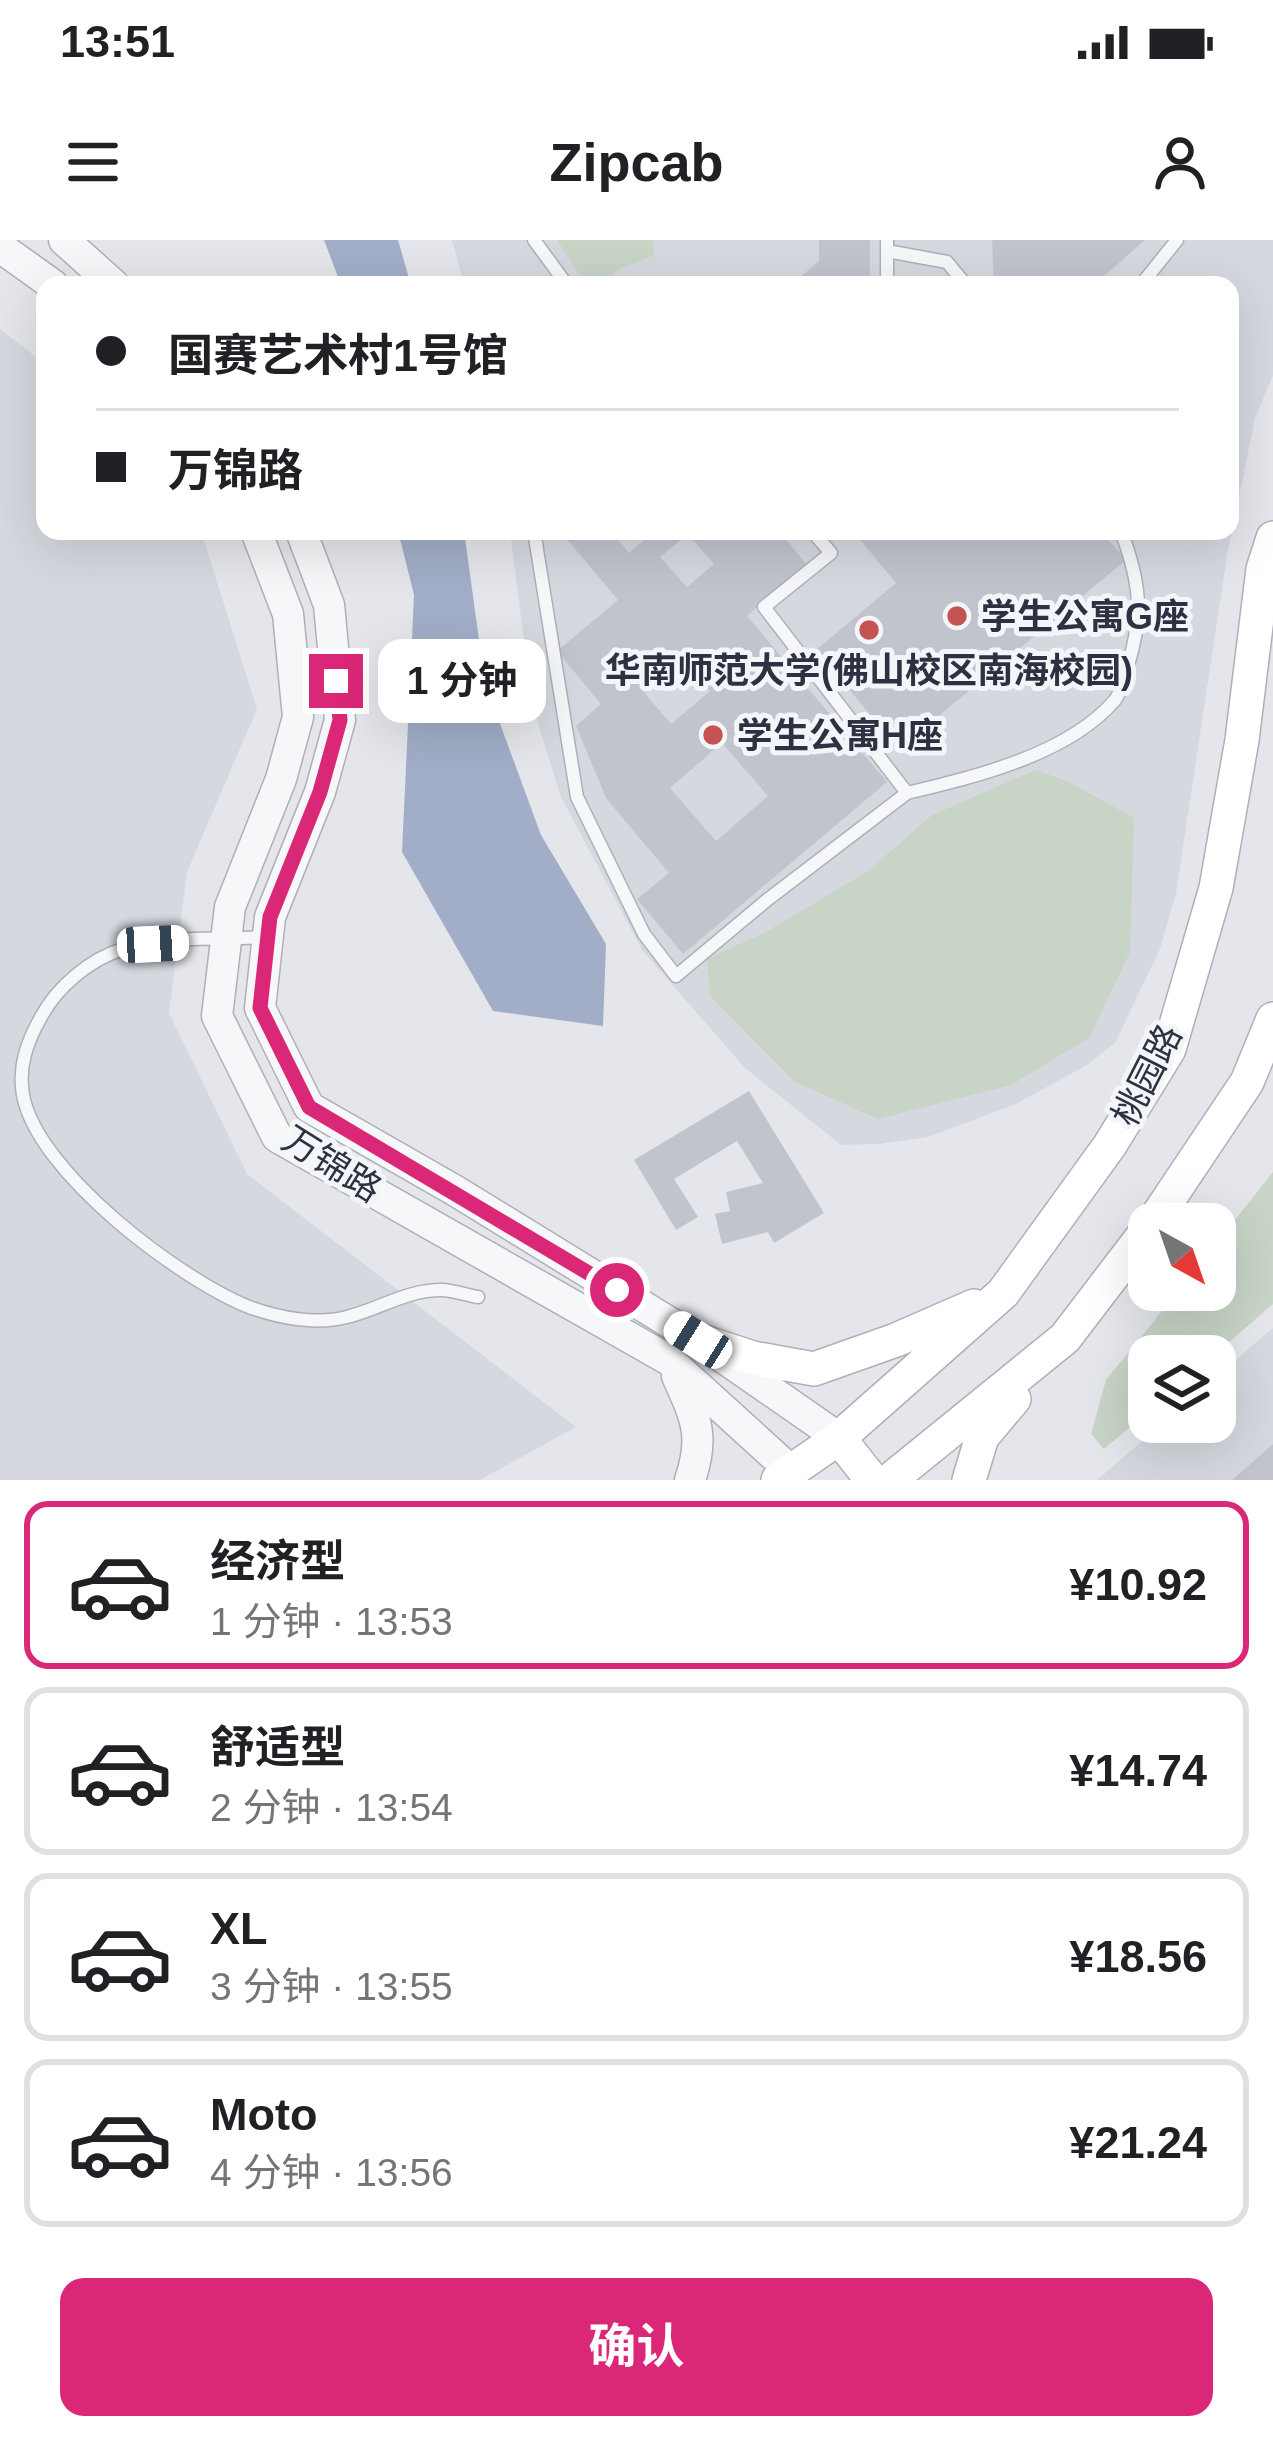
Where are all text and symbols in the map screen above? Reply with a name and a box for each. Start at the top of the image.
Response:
text: 13:51 [60,16,175,67]
icon: menu [60,129,126,195]
icon: person [1147,129,1213,195]
text: Zipcab [549,132,724,192]
text: 国赛艺术村1号馆 [168,330,508,381]
text: 万锦路 [168,445,303,496]
place label: 学生公寓G座 [981,596,1189,637]
marker: 学生公寓G座 [944,603,970,629]
marker: 华南师范大学(佛山校区南海校园) [856,617,882,643]
callout: 1 分钟 [378,639,546,723]
place label: 华南师范大学(佛山校区南海校园) [605,650,1133,691]
route end [309,654,363,708]
text: 1 分钟 [407,659,517,702]
place label: 学生公寓H座 [737,715,943,756]
marker: 学生公寓H座 [700,722,726,748]
car [116,924,190,964]
street label: 桃园路 [1104,1018,1190,1132]
street label: 万锦路 [275,1118,389,1210]
north arrow [1128,1203,1236,1311]
map controls [1128,1203,1236,1443]
route start [590,1263,644,1317]
car [658,1306,738,1374]
button: layers [1128,1335,1236,1443]
icon: car [66,1531,174,1639]
text: 经济型 [210,1536,345,1587]
text: ¥10.92 [1069,1559,1207,1610]
text: 1 分钟 · 13:53 [210,1600,453,1643]
icon: car [66,1717,174,1825]
text: 舒适型 [210,1722,345,1773]
text: ¥14.74 [1069,1745,1207,1796]
text: 2 分钟 · 13:54 [210,1786,453,1829]
icon: car [66,1903,174,2011]
text: XL [210,1903,268,1954]
text: ¥18.56 [1069,1931,1207,1982]
text: 3 分钟 · 13:55 [210,1965,453,2008]
icon: car [66,2089,174,2197]
text: Moto [210,2089,317,2140]
text: ¥21.24 [1069,2117,1207,2168]
text: 4 分钟 · 13:56 [210,2151,453,2194]
button: 确认 [60,2278,1213,2416]

